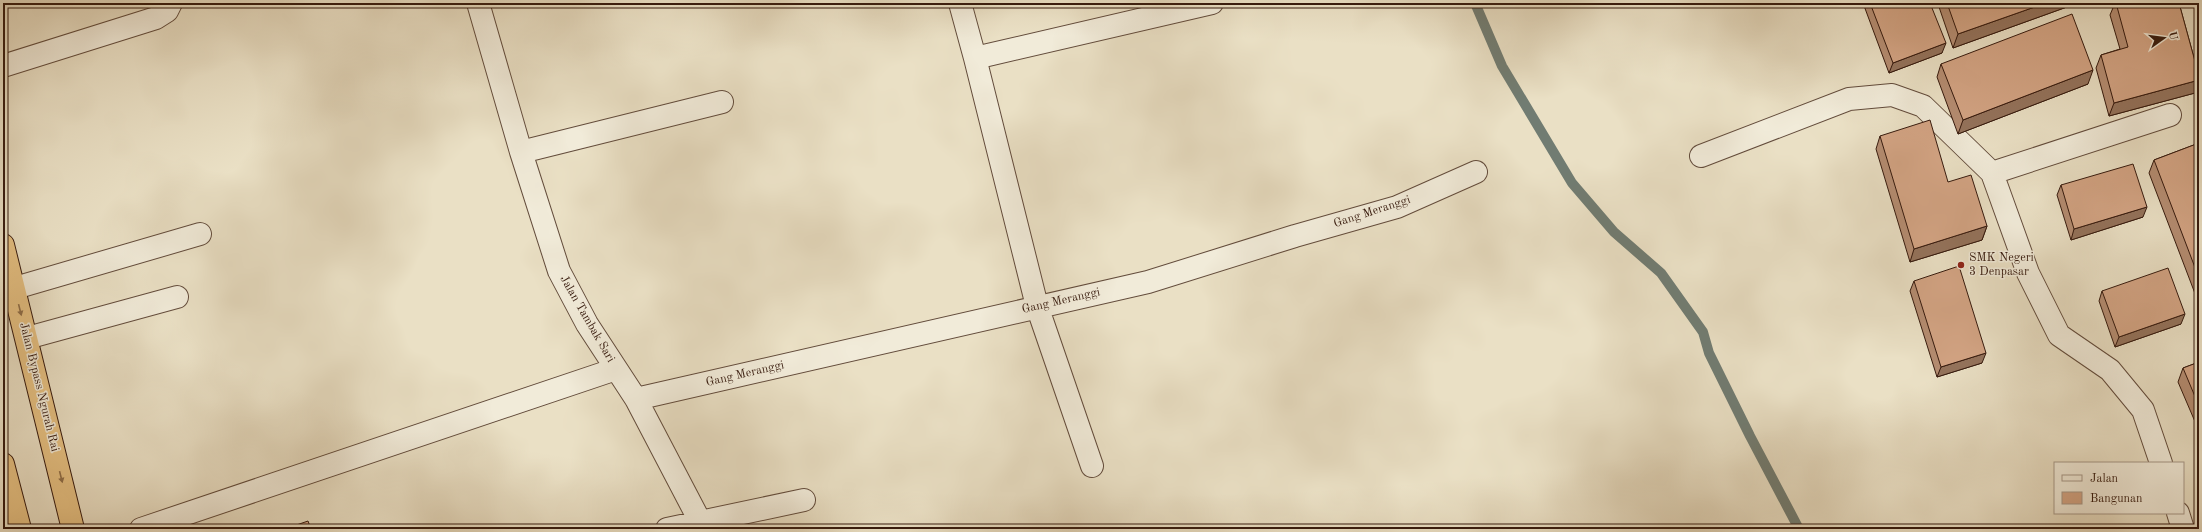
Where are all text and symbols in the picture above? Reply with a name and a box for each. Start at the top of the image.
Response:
north arrow [2144,18,2184,58]
text: U [2166,30,2179,42]
street label: Gang Meranggi [1332,194,1412,230]
place label: SMK Negeri 3 Denpasar [1969,252,2034,278]
marker: SMK Negeri 3 Denpasar [1956,260,1966,270]
street label: Jalan Tambak Sari [557,274,617,364]
street label: Gang Meranggi [1021,286,1101,316]
one-way arrow [17,304,23,316]
street label: Jalan Bypass Ngurah Rai [17,321,61,453]
street label: Gang Meranggi [705,359,785,389]
legend [2054,462,2184,514]
one-way arrow [58,471,64,483]
text: Jalan [2090,473,2119,485]
text: Bangunan [2090,493,2143,505]

